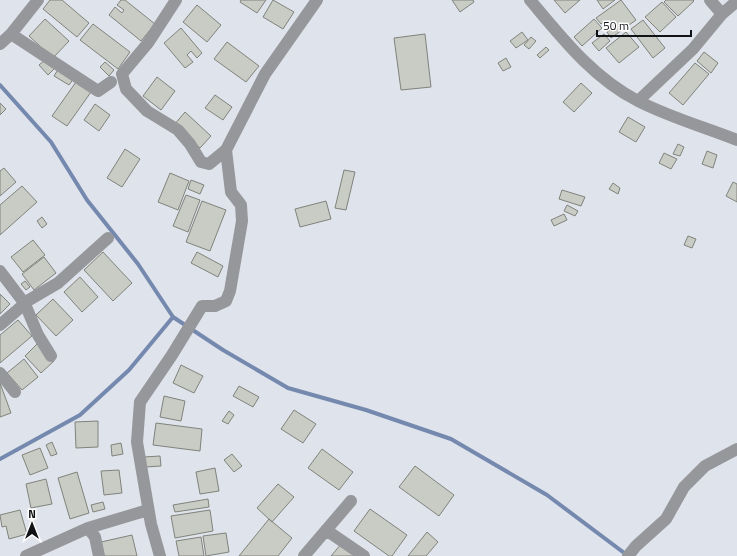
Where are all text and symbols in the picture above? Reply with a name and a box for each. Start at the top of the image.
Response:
scale bar [597,12,691,38]
text: 50 m [603,16,629,35]
north arrow [12,504,52,544]
text: N [28,506,36,522]

